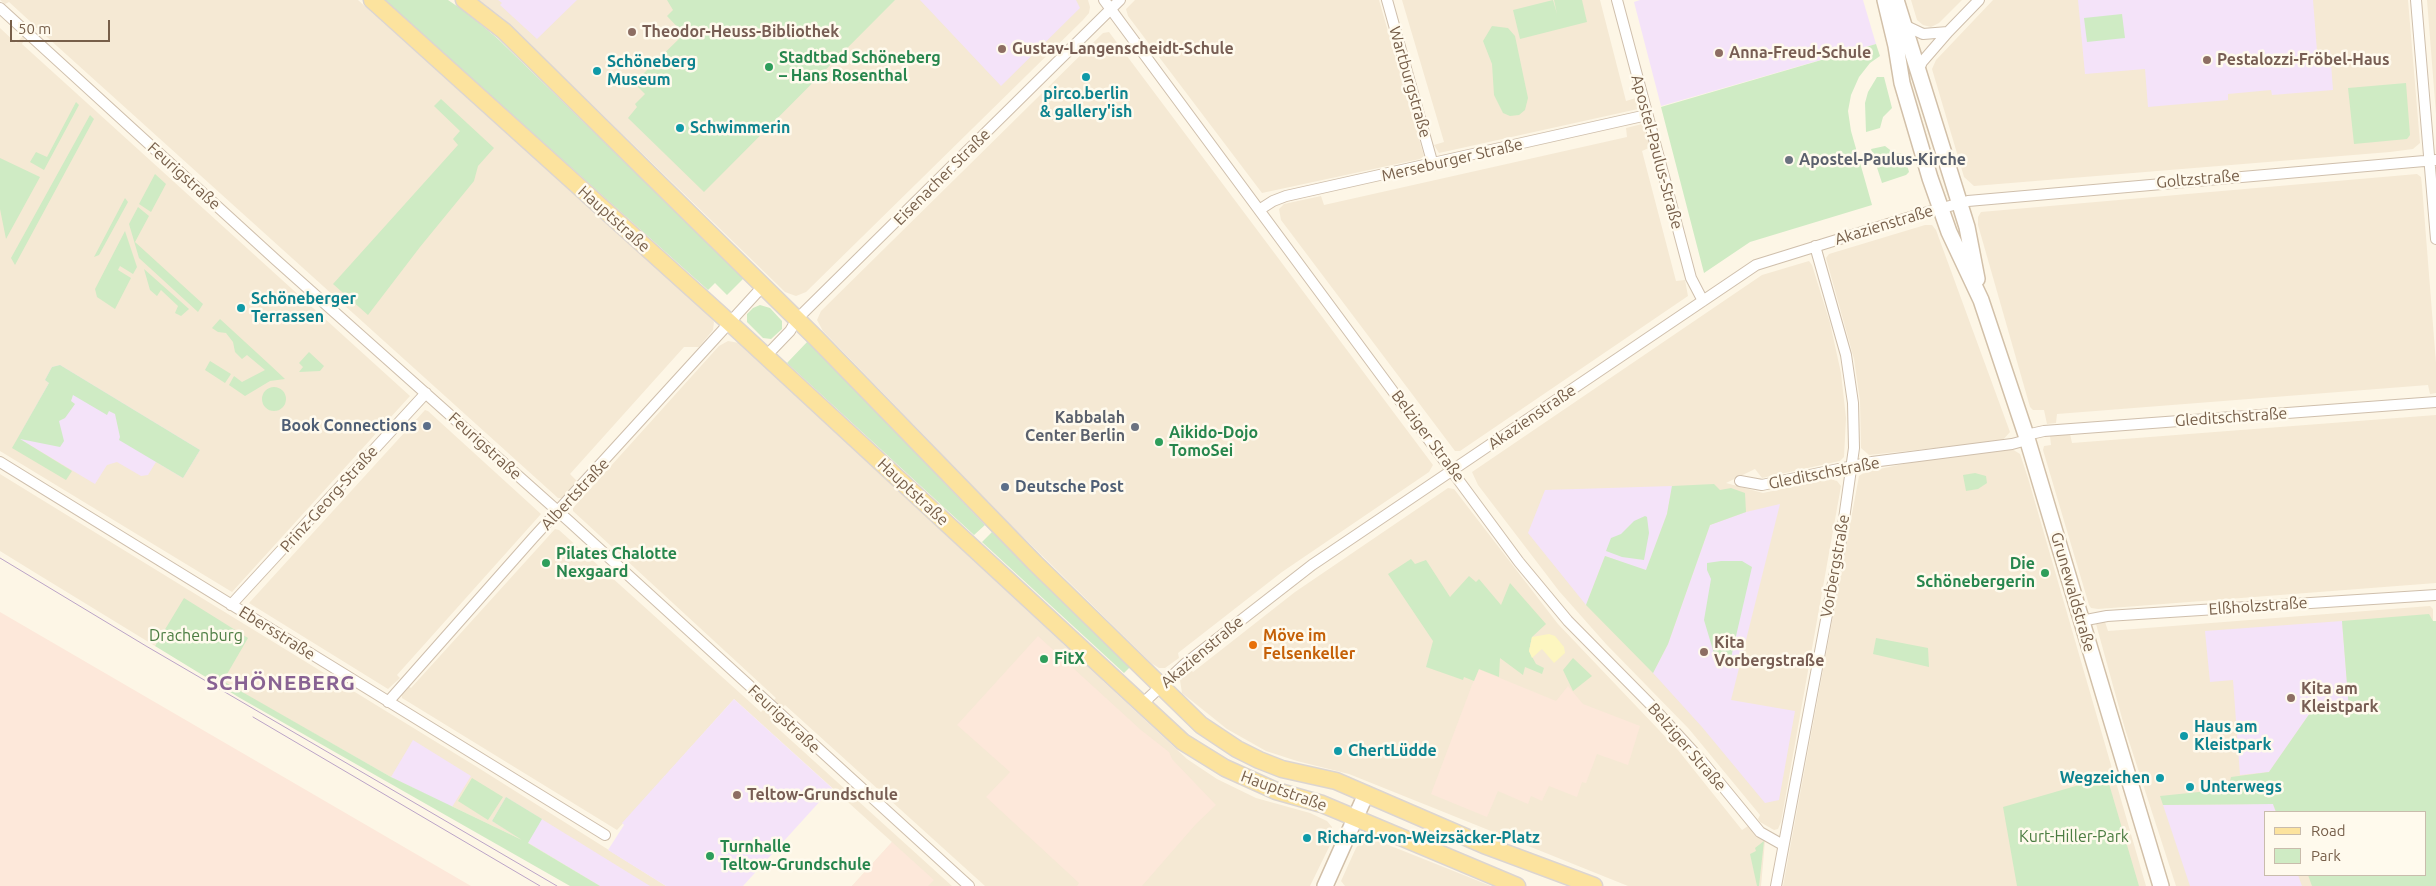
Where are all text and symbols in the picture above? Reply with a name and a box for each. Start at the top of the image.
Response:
scale bar [12,10,112,42]
text: 50 m [18,20,51,37]
place label: Theodor-Heuss-Bibliothek [642,22,839,42]
street label: Wartburgstraße [1385,24,1435,140]
marker: Theodor-Heuss-Bibliothek [626,26,638,38]
place label: Gustav-Langenscheidt-Schule [1012,39,1234,59]
marker: Gustav-Langenscheidt-Schule [996,43,1008,55]
place label: Anna-Freud-Schule [1729,43,1871,63]
marker: Anna-Freud-Schule [1713,47,1725,59]
place label: Stadtbad Schöneberg – Hans Rosenthal [779,48,941,86]
place label: Pestalozzi-Fröbel-Haus [2217,50,2390,70]
place label: Schöneberg Museum [607,52,696,90]
marker: Pestalozzi-Fröbel-Haus [2201,54,2213,66]
marker: Stadtbad Schöneberg – Hans Rosenthal [763,61,775,73]
marker: Schöneberg Museum [591,65,603,77]
marker: pirco.berlin & gallery'ish [1080,71,1092,83]
street label: Apostel-Paulus-Straße [1627,73,1687,231]
place label: pirco.berlin & gallery'ish [1040,84,1132,122]
place label: Schwimmerin [690,118,790,138]
marker: Schwimmerin [674,122,686,134]
street label: Eisenacher Straße [890,125,994,229]
street label: Merseburger Straße [1380,134,1524,186]
street label: Feurigstraße [144,138,224,214]
place label: Apostel-Paulus-Kirche [1799,150,1966,170]
marker: Apostel-Paulus-Kirche [1783,154,1795,166]
street label: Goltzstraße [2155,166,2241,192]
street label: Hauptstraße [574,182,654,256]
street label: Akazienstraße [1832,201,1936,249]
place label: Schöneberger Terrassen [251,289,356,327]
marker: Schöneberger Terrassen [235,302,247,314]
street label: Akazienstraße [1484,381,1580,453]
street label: Belziger Straße [1387,386,1469,486]
street label: Gleditschstraße [2174,403,2288,431]
street label: Feurigstraße [445,408,525,484]
place label: Kabbalah Center Berlin [1025,408,1125,446]
place label: Book Connections [281,416,417,436]
marker: Book Connections [421,420,433,432]
marker: Kabbalah Center Berlin [1129,421,1141,433]
place label: Aikido-Dojo TomoSei [1169,423,1258,461]
marker: Aikido-Dojo TomoSei [1153,436,1165,448]
street label: Prinz-Georg-Straße [276,442,382,556]
street label: Gleditschstraße [1767,453,1881,493]
street label: Albertstraße [537,454,613,534]
street label: Hauptstraße [873,454,953,530]
place label: Deutsche Post [1015,477,1124,497]
marker: Deutsche Post [999,481,1011,493]
street label: Vorbergstraße [1816,513,1854,619]
street label: Grunewaldstraße [2047,530,2099,654]
place label: Pilates Chalotte Nexgaard [556,544,677,582]
place label: Die Schönebergerin [1916,554,2035,592]
marker: Pilates Chalotte Nexgaard [540,557,552,569]
marker: Die Schönebergerin [2039,567,2051,579]
street label: Elßholzstraße [2208,593,2308,619]
street label: Ebersstraße [235,602,319,664]
street label: Akazienstraße [1157,612,1247,692]
park label: Drachenburg [149,626,243,646]
place label: Möve im Felsenkeller [1263,626,1355,664]
place label: Kita Vorbergstraße [1714,633,1824,671]
marker: Möve im Felsenkeller [1247,639,1259,651]
marker: Kita Vorbergstraße [1698,646,1710,658]
place label: FitX [1054,649,1085,669]
marker: FitX [1038,653,1050,665]
district label: SCHÖNEBERG [205,670,357,696]
place label: Kita am Kleistpark [2301,679,2378,717]
street label: Feurigstraße [744,681,824,757]
marker: Kita am Kleistpark [2285,692,2297,704]
street label: Belziger Straße [1644,699,1730,795]
place label: Haus am Kleistpark [2194,717,2271,755]
marker: Haus am Kleistpark [2178,730,2190,742]
place label: ChertLüdde [1348,741,1437,761]
marker: ChertLüdde [1332,745,1344,757]
street label: Hauptstraße [1238,767,1330,815]
place label: Wegzeichen [2060,768,2150,788]
marker: Wegzeichen [2154,772,2166,784]
place label: Unterwegs [2200,777,2282,797]
marker: Unterwegs [2184,781,2196,793]
place label: Teltow-Grundschule [747,785,898,805]
marker: Teltow-Grundschule [731,789,743,801]
legend [2264,811,2426,876]
text: Road [2311,822,2346,839]
park label: Kurt-Hiller-Park [2019,827,2129,847]
place label: Richard-von-Weizsäcker-Platz [1317,828,1540,848]
marker: Richard-von-Weizsäcker-Platz [1301,832,1313,844]
place label: Turnhalle Teltow-Grundschule [720,837,871,875]
text: Park [2311,847,2341,864]
marker: Turnhalle Teltow-Grundschule [704,850,716,862]

